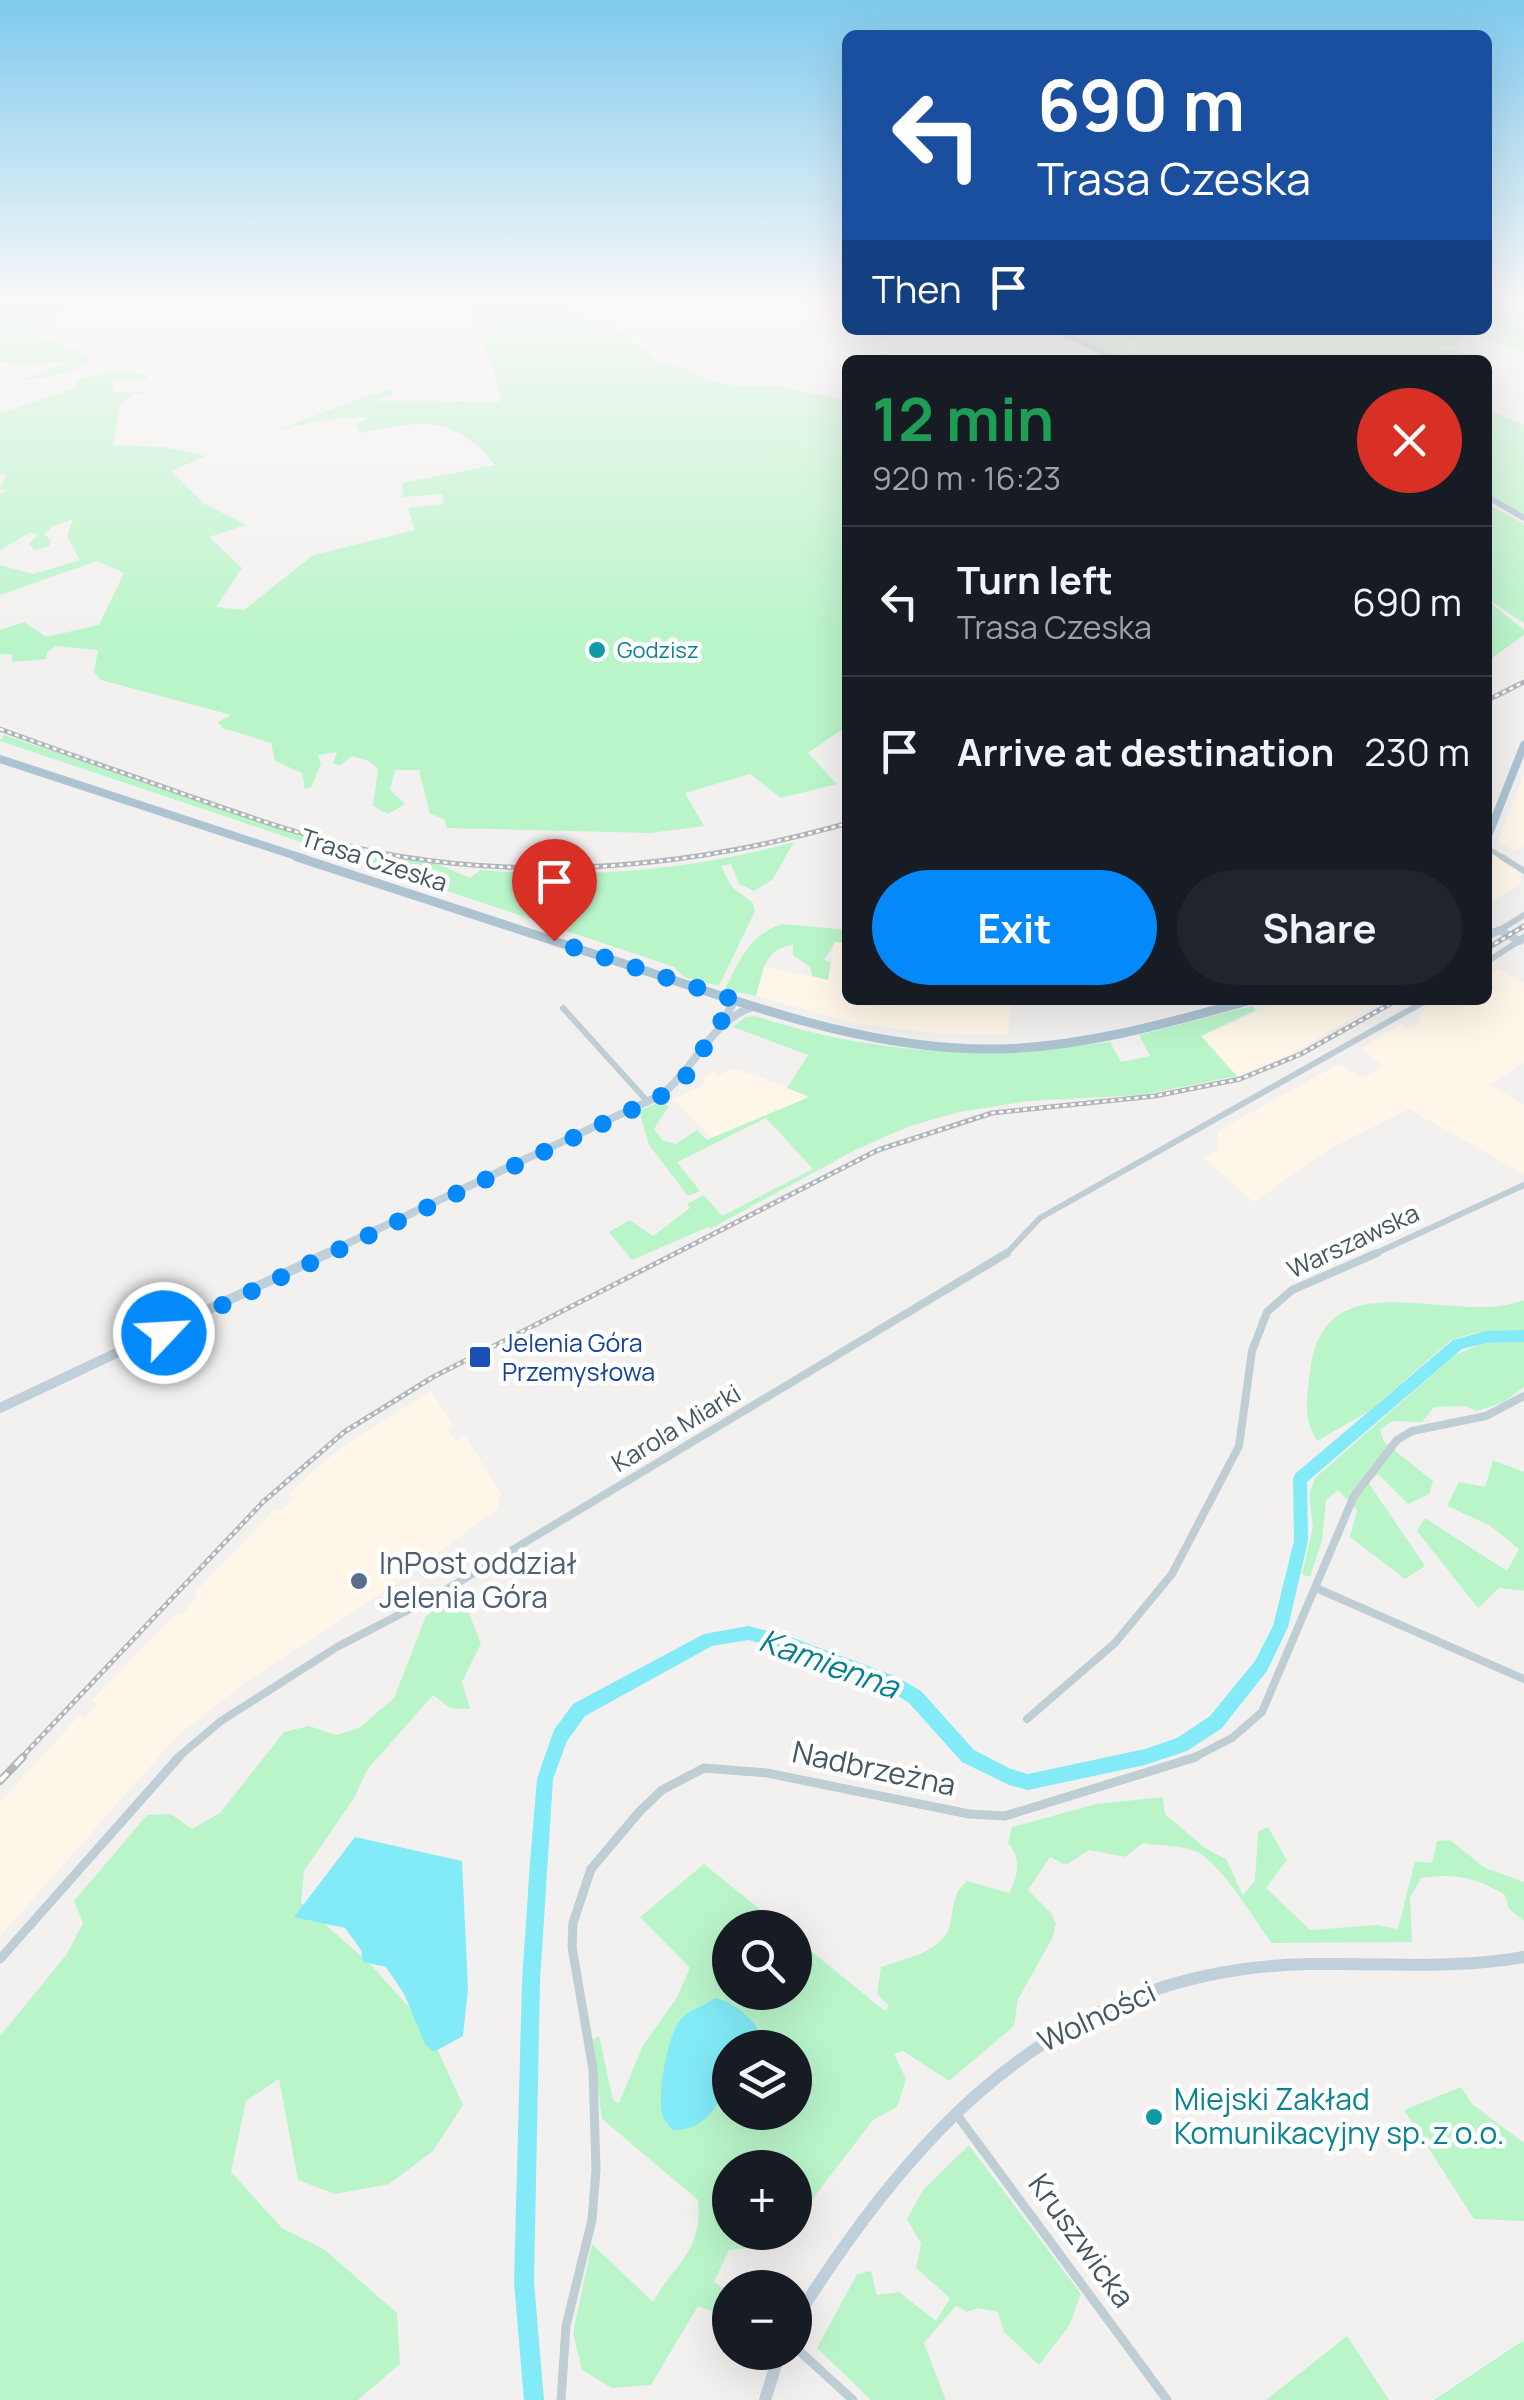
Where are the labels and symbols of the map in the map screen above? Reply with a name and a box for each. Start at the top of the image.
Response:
place label: Godzisz [617,635,699,665]
marker: Godzisz [586,639,608,661]
street label: Trasa Czeska [296,819,452,900]
pin [512,839,597,942]
street label: Warszawska [1281,1195,1424,1286]
position arrow [112,1281,216,1385]
place label: Jelenia Góra Przemysłowa [502,1325,655,1389]
marker: Jelenia Góra Przemysłowa [467,1344,493,1370]
street label: Karola Miarki [605,1375,747,1480]
place label: InPost oddział Jelenia Góra [379,1542,577,1617]
marker: InPost oddział Jelenia Góra [348,1570,370,1592]
water label: Kamienna [753,1618,907,1709]
street label: Nadbrzeżna [789,1730,960,1805]
street label: Wolności [1031,1971,1162,2061]
place label: Miejski Zakład Komunikacyjny sp. z o.o. [1174,2078,1504,2153]
marker: Miejski Zakład Komunikacyjny sp. z o.o. [1143,2106,1165,2128]
street label: Kruszwicka [1020,2165,1145,2315]

